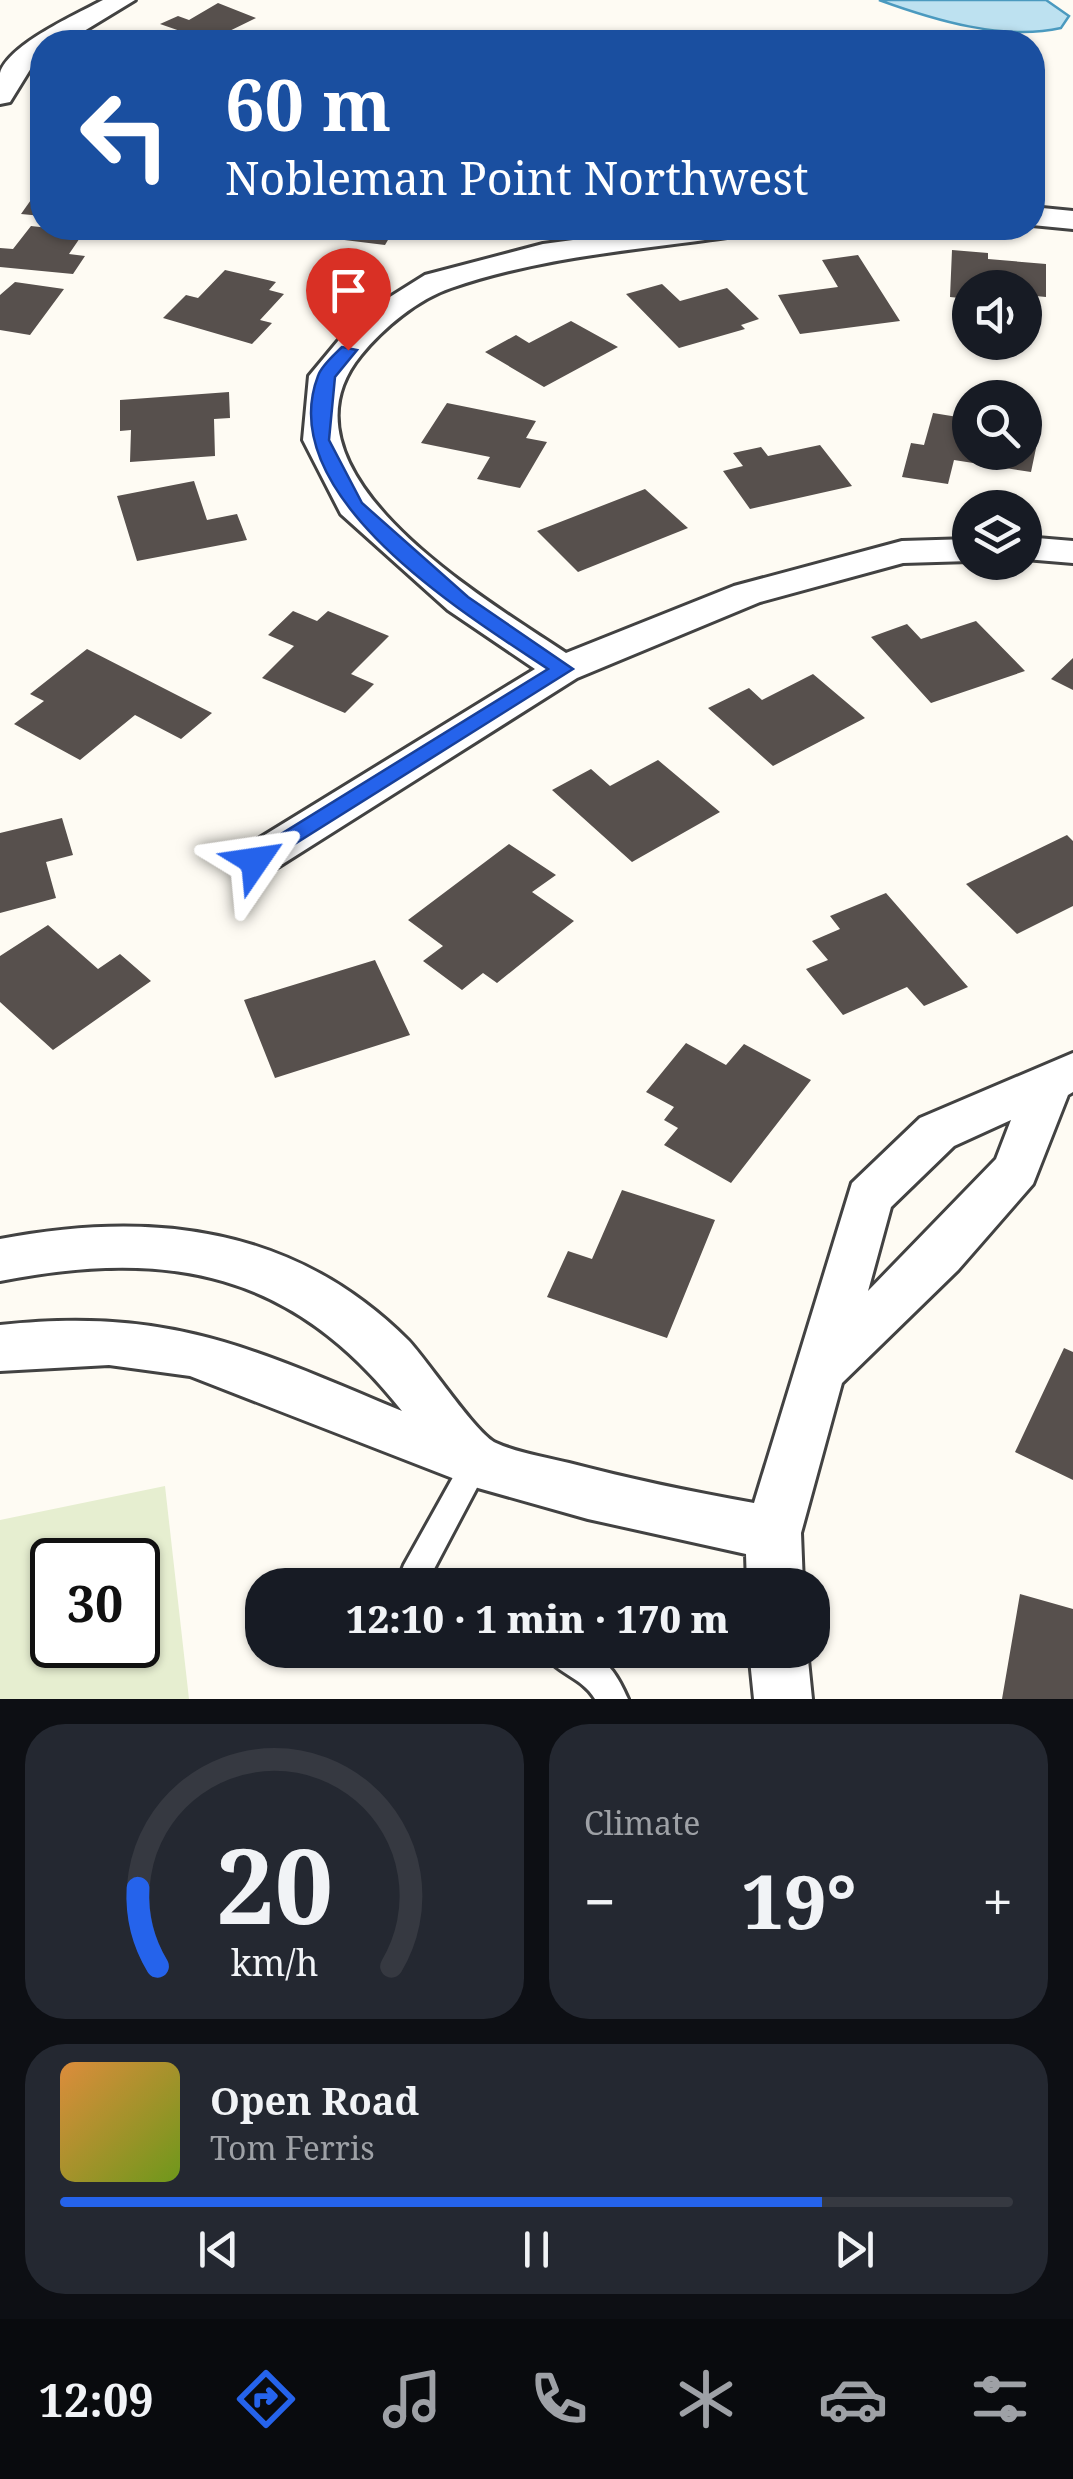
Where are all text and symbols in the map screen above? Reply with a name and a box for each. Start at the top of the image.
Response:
text: 60 m [225,56,391,152]
icon: left [60,70,190,200]
text: Nobleman Point Northwest [225,147,809,208]
pin [306,248,391,351]
icon: arrive [321,263,376,318]
map controls [952,270,1042,580]
button: sound [952,270,1042,360]
button: search [952,380,1042,470]
button: layers [952,490,1042,580]
position arrow [203,809,307,913]
speed limit sign: 30 [30,1538,160,1668]
text: 12:10 · 1 min · 170 m [346,1592,729,1644]
text: Climate [584,1801,700,1844]
text: 20 [216,1813,333,1954]
text: 19° [742,1849,857,1951]
text: − [584,1863,616,1938]
text: + [982,1863,1013,1938]
text: km/h [231,1938,318,1986]
text: Open Road [210,2074,419,2126]
text: Tom Ferris [210,2126,375,2169]
icon: previous [191,2222,246,2277]
icon: pause [509,2222,564,2277]
icon: next [827,2222,882,2277]
icon: directions [231,2364,301,2434]
icon: music [377,2364,447,2434]
icon: phone [524,2364,594,2434]
icon: climate [671,2364,741,2434]
icon: car [818,2364,888,2434]
icon: filters [965,2364,1035,2434]
text: 12:09 [38,2369,154,2430]

